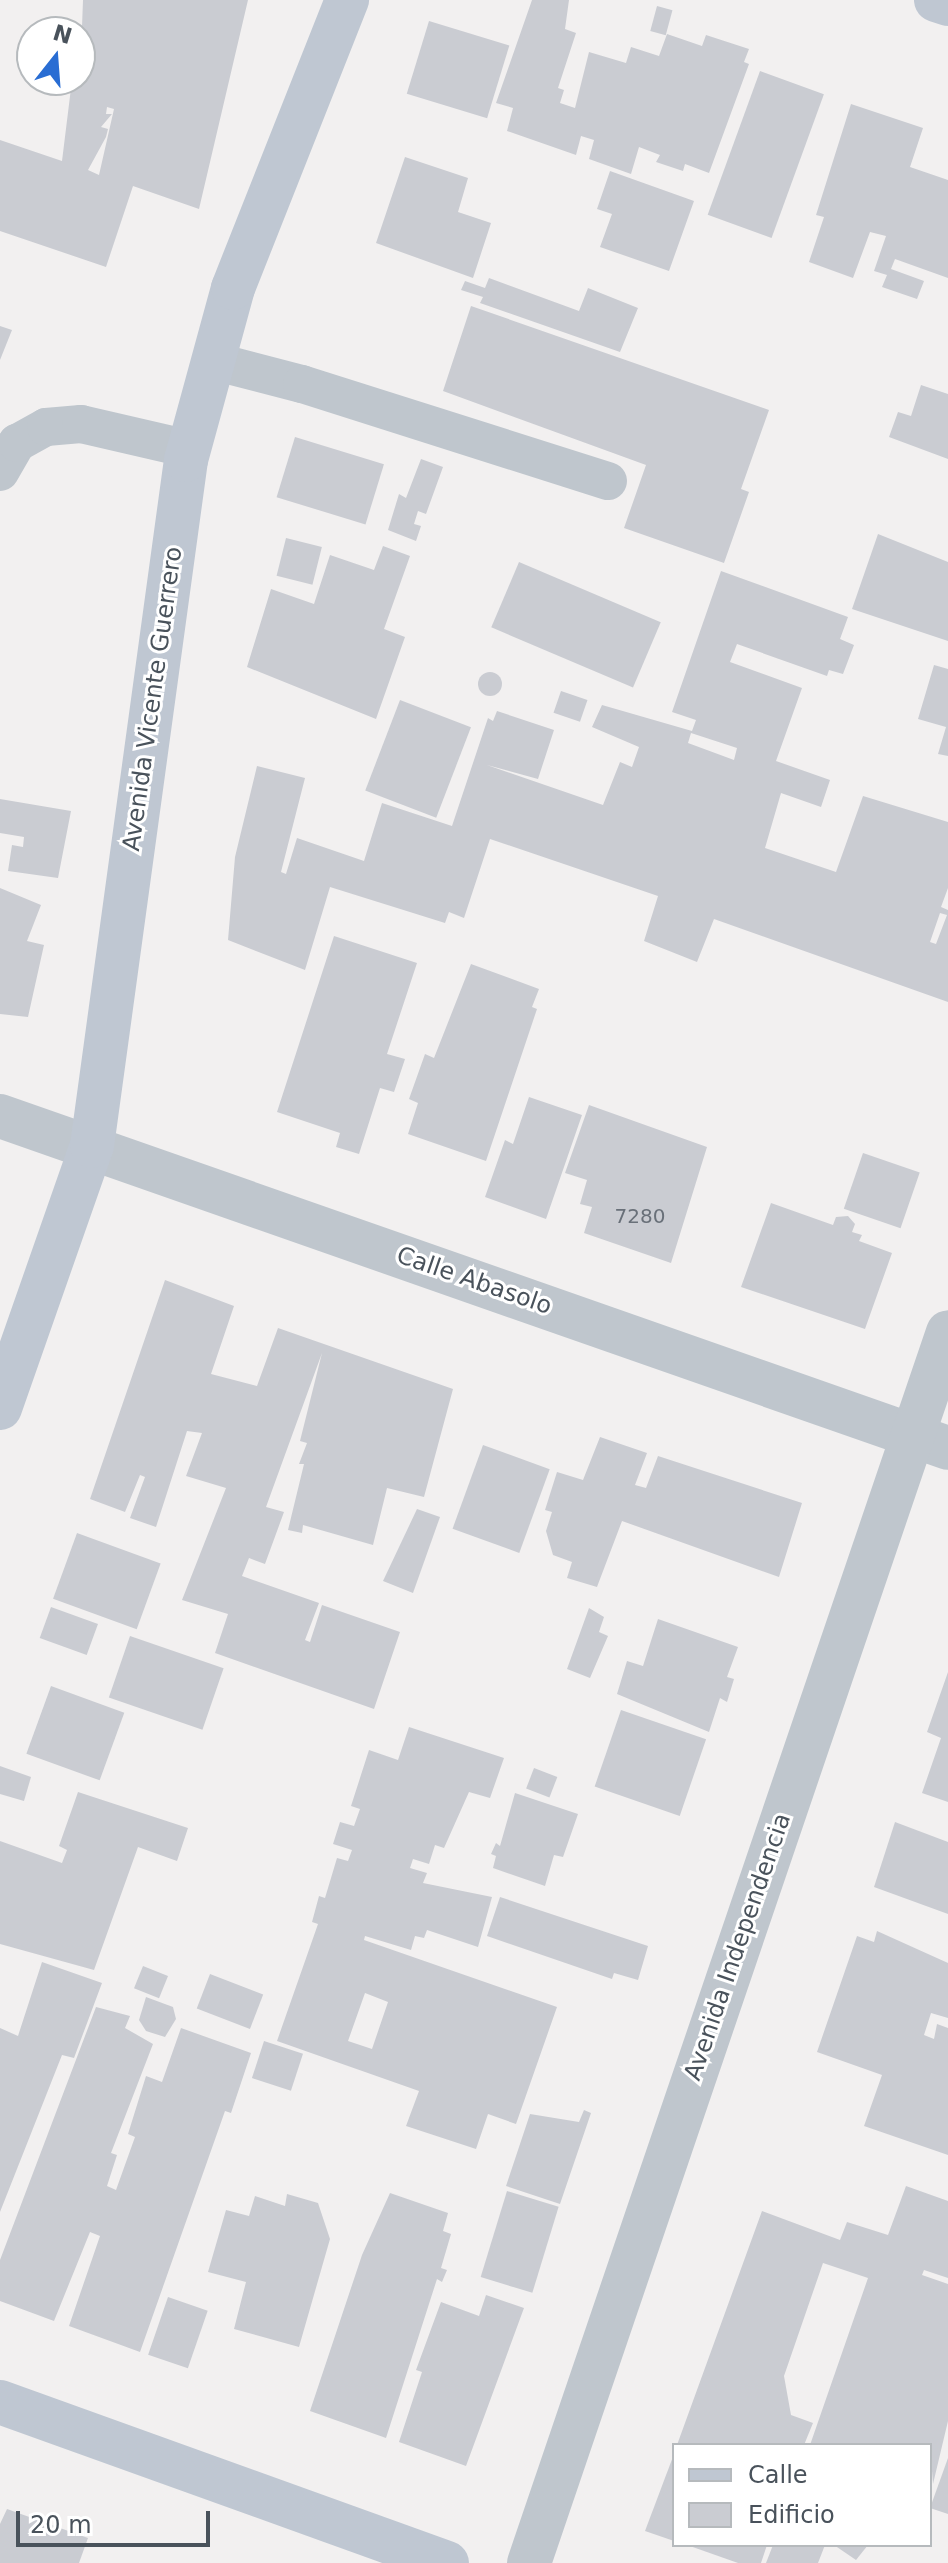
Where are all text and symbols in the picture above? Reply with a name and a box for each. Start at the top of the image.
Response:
north arrow [16,16,96,96]
text: N [50,20,75,49]
street label: Avenida Vicente Guerrero [117,545,189,853]
house number: 7280 [615,1204,665,1228]
street label: Calle Abasolo [393,1241,555,1321]
street label: Avenida Independencia [679,1810,797,2084]
legend [672,2443,932,2547]
text: Calle [748,2461,808,2489]
scale bar [20,2495,214,2545]
text: Edificio [748,2501,835,2529]
text: 20 m [30,2511,92,2539]

